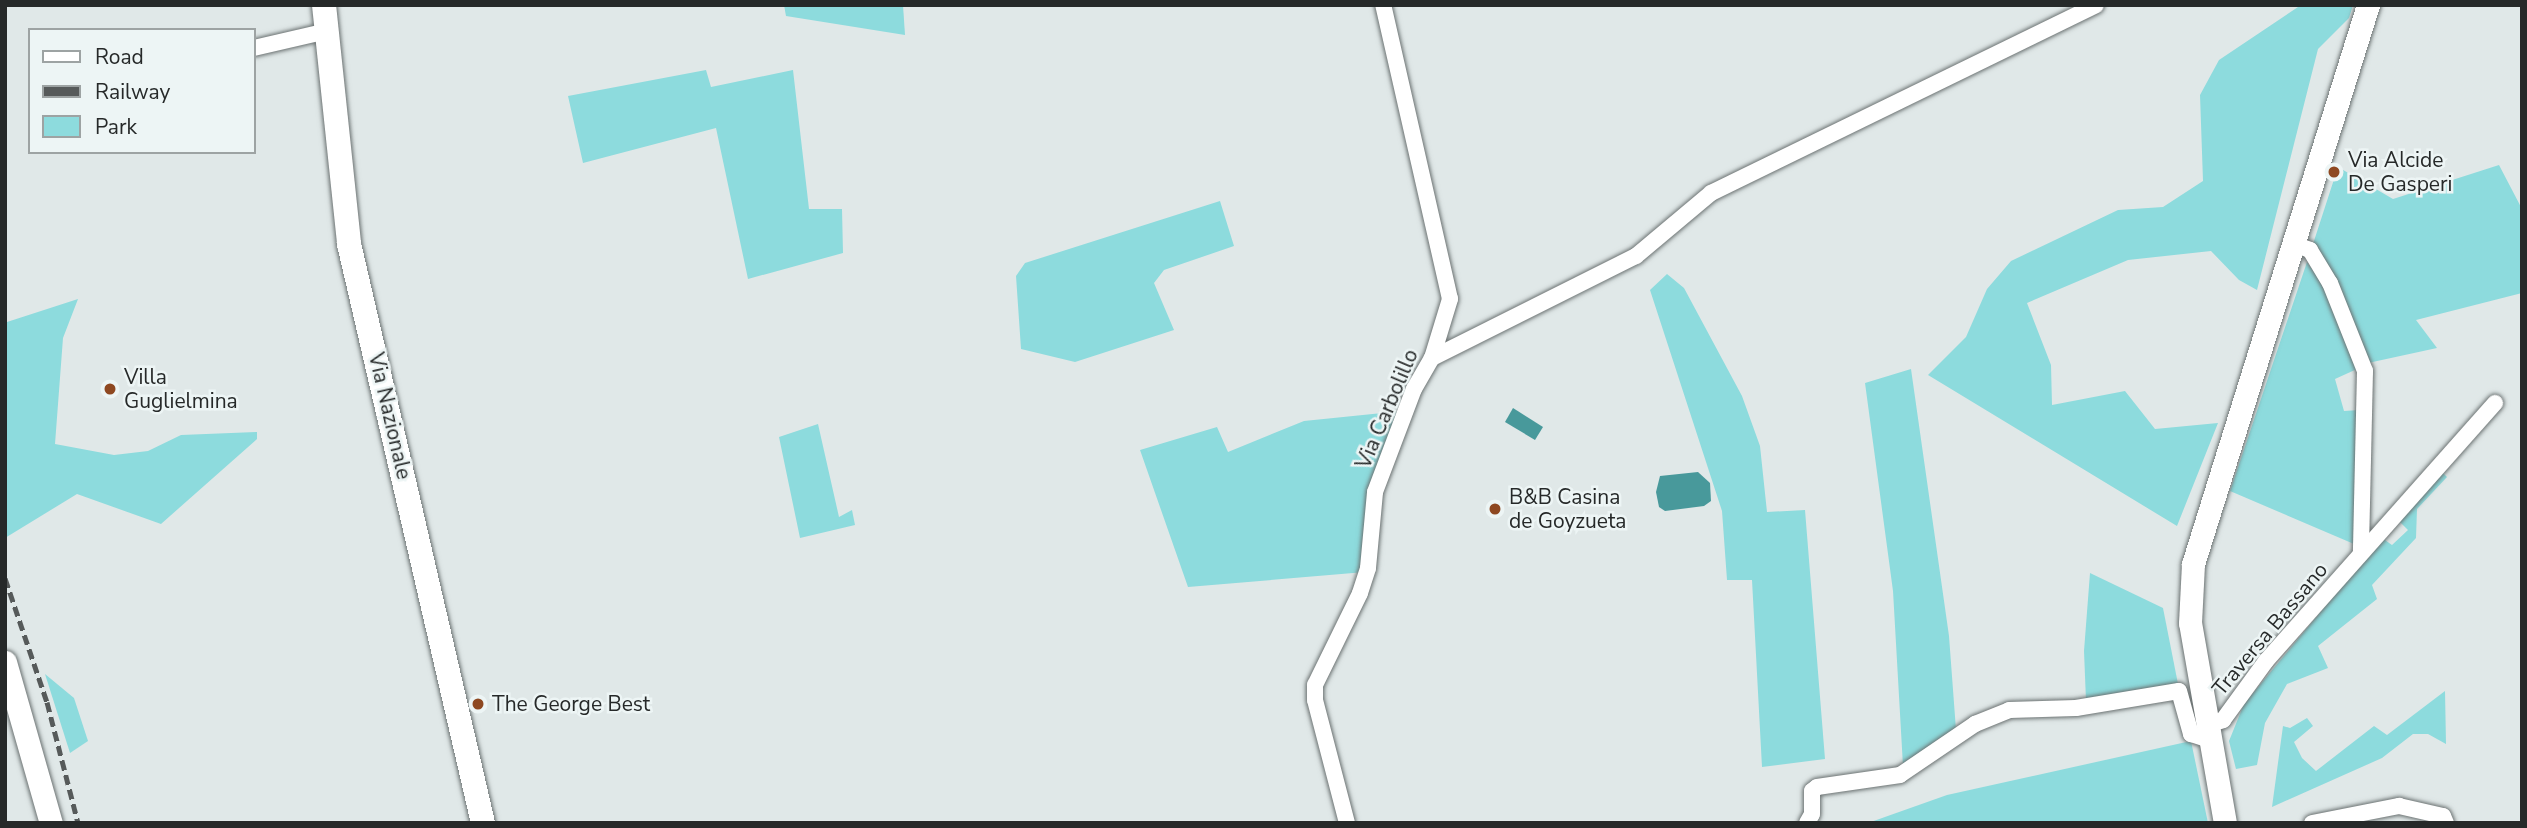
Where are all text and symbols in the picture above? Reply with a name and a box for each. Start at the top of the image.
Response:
legend [28,28,256,154]
text: Road [95,43,144,71]
text: Railway [95,78,170,106]
text: Park [95,113,137,141]
place label: Via Alcide De Gasperi [2348,147,2452,197]
marker: Via Alcide De Gasperi [2326,164,2342,180]
street label: Via Carbolillo [1351,345,1423,473]
street label: Via Nazionale [363,350,417,482]
place label: Villa Guglielmina [124,364,238,414]
marker: Villa Guglielmina [102,381,118,397]
place label: B&B Casina de Goyzueta [1509,484,1626,534]
marker: B&B Casina de Goyzueta [1487,501,1503,517]
street label: Traversa Bassano [2207,557,2333,701]
place label: The George Best [492,691,650,717]
marker: The George Best [470,696,486,712]

